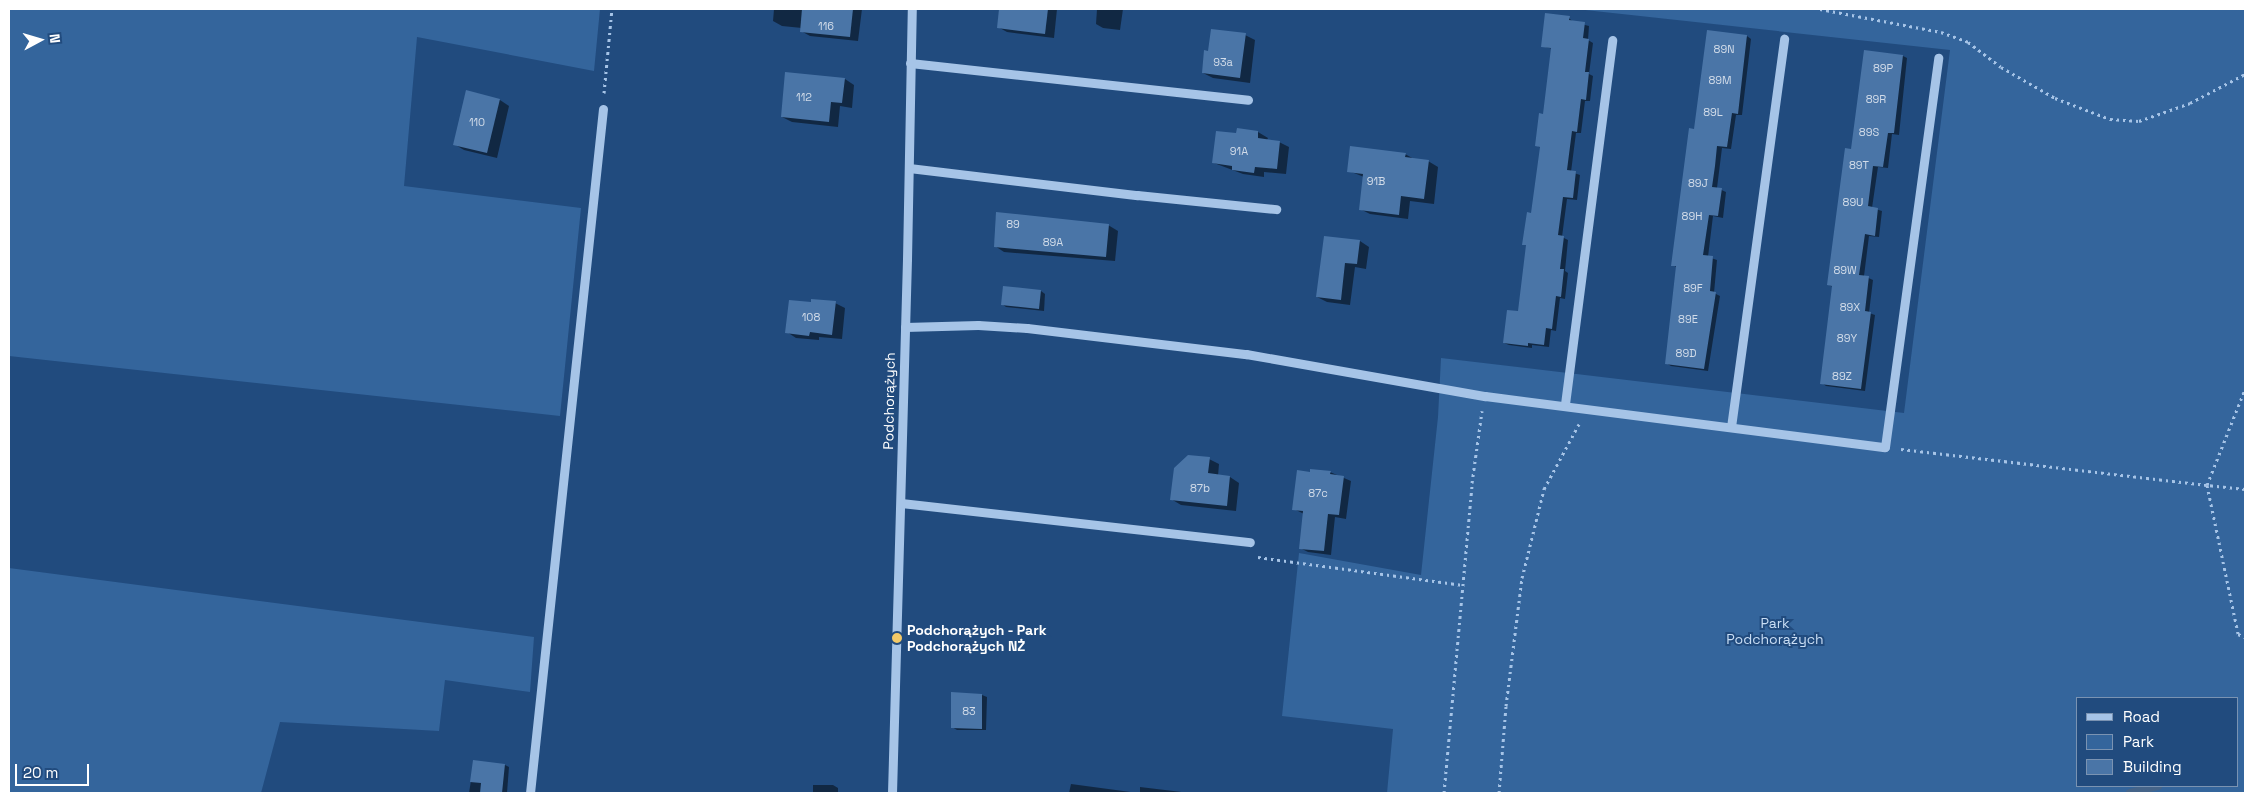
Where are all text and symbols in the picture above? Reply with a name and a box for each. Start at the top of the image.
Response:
north arrow [15,15,65,65]
house number: 116 [818,19,834,33]
text: N [45,33,64,44]
house number: 89N [1714,42,1734,56]
house number: 93a [1213,55,1233,69]
house number: 89P [1873,61,1893,75]
house number: 89M [1708,73,1732,87]
house number: 112 [796,90,812,104]
house number: 89R [1866,92,1886,106]
house number: 89L [1703,105,1723,119]
house number: 110 [469,115,485,129]
house number: 89S [1859,125,1879,139]
house number: 91A [1230,144,1248,158]
house number: 89T [1849,158,1869,172]
house number: 91B [1367,174,1385,188]
house number: 89J [1688,176,1708,190]
house number: 89U [1843,195,1863,209]
house number: 89H [1682,209,1702,223]
house number: 89 [1006,217,1020,231]
house number: 89A [1043,235,1063,249]
house number: 89W [1833,263,1857,277]
house number: 89F [1683,281,1703,295]
house number: 89X [1840,300,1860,314]
house number: 108 [802,310,820,324]
house number: 89E [1678,312,1698,326]
house number: 89Y [1837,331,1857,345]
house number: 89D [1676,346,1696,360]
street label: Podchorążych [880,352,898,450]
house number: 89Z [1832,369,1852,383]
house number: 87b [1190,481,1210,495]
house number: 87c [1308,486,1328,500]
park label: Park Podchorążych [1726,615,1824,648]
place label: Podchorążych - Park Podchorążych NŻ [907,622,1047,654]
marker: Podchorążych - Park Podchorążych NŻ [891,632,903,644]
legend [2076,697,2239,787]
house number: 83 [962,704,976,718]
text: Road [2123,707,2160,726]
text: Park [2123,732,2154,751]
scale bar [18,754,91,786]
text: Building [2123,757,2182,776]
text: 20 m [23,763,58,782]

